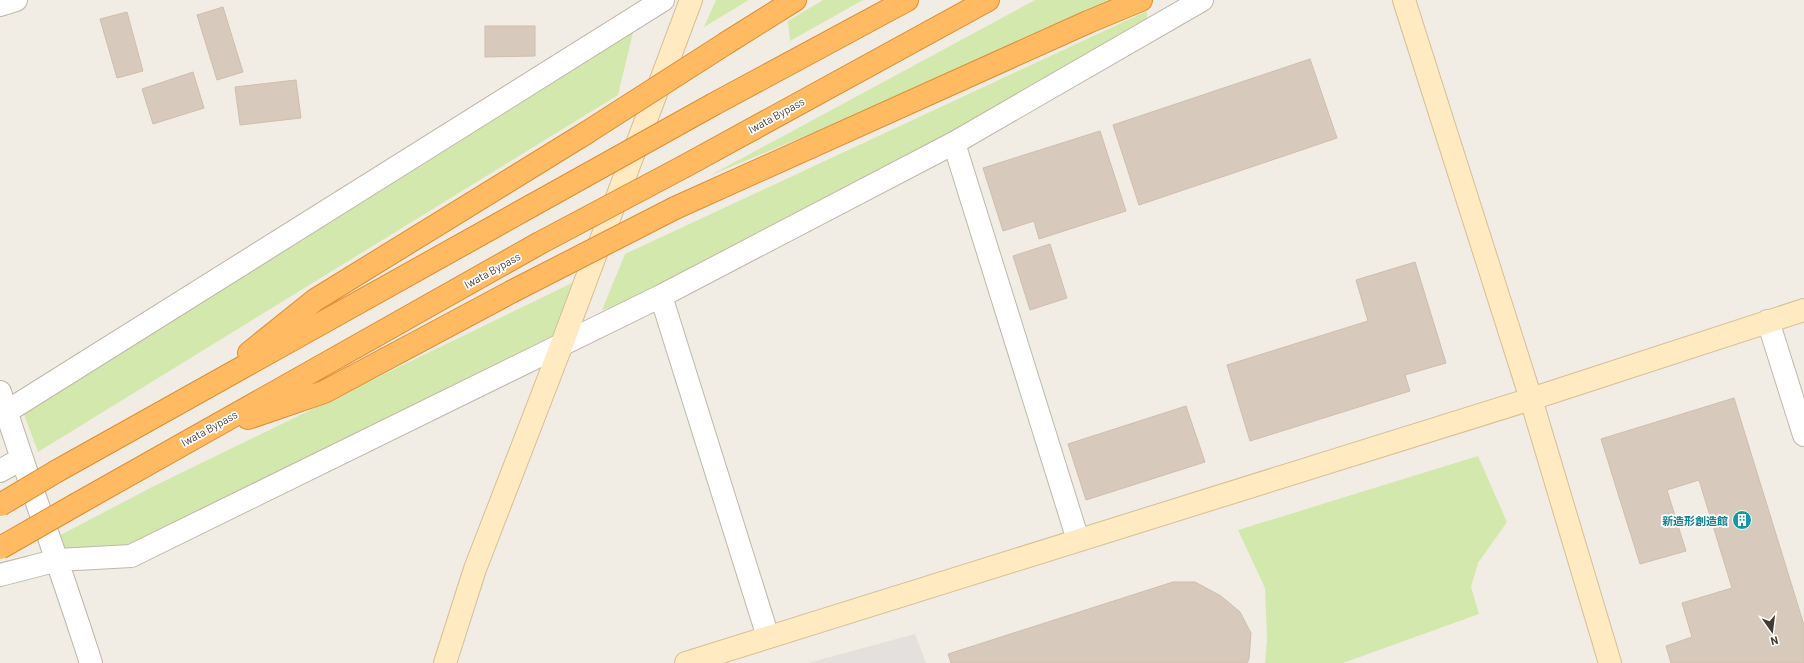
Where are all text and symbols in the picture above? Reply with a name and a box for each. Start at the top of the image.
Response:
street label: Iwata Bypass [746,94,806,136]
street label: Iwata Bypass [462,249,522,291]
street label: Iwata Bypass [179,407,239,449]
building icon: 新造形創造館 [1731,509,1753,531]
place label: 新造形創造館 [1662,514,1728,527]
north arrow [1752,611,1792,651]
text: N [1769,634,1780,648]

